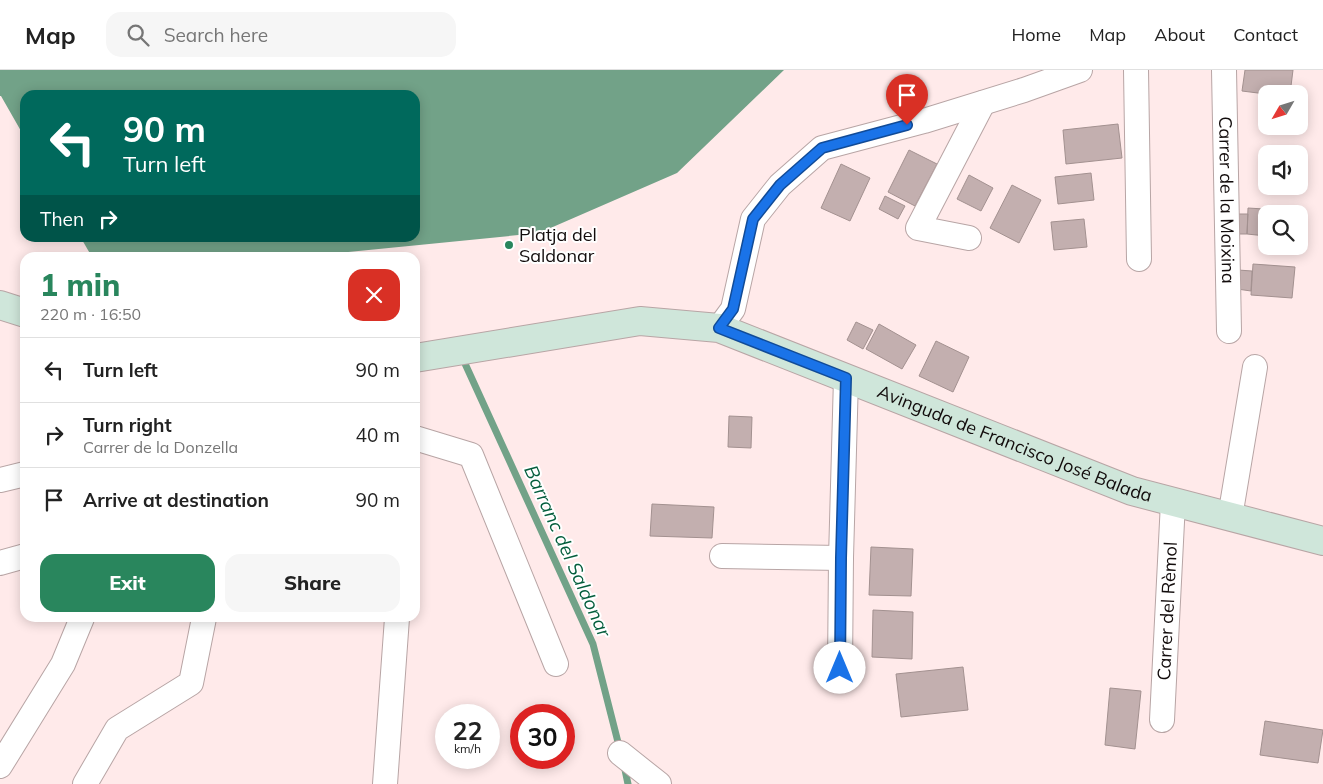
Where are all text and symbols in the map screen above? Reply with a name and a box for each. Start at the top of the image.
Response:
search box [106,12,456,57]
text: Map [25,20,76,50]
icon: search [124,21,152,49]
text: Search here [164,23,268,47]
text: Home [1011,23,1061,46]
text: Map [1089,23,1126,46]
text: About [1154,23,1205,46]
text: Contact [1233,23,1298,46]
pin [886,74,928,125]
icon: arrive [893,81,921,109]
north arrow [1258,85,1308,135]
map controls [1258,85,1308,255]
text: 90 m [123,107,206,151]
icon: left [40,110,105,175]
street label: Carrer de la Moixina [1214,116,1240,284]
button: sound [1258,145,1308,195]
text: Turn left [123,150,206,178]
icon: right [94,205,122,233]
button: search [1258,205,1308,255]
text: Then [40,207,84,231]
place label: Platja del Saldonar [519,223,597,267]
marker: Platja del Saldonar [503,239,515,251]
text: 1 min [40,266,120,304]
button: close [348,269,400,321]
text: 220 m · 16:50 [40,304,141,324]
icon: left [40,356,68,384]
text: Turn left [83,358,158,382]
text: 90 m [356,358,400,382]
street label: Avinguda de Francisco José Balada [874,380,1155,507]
text: Turn right [83,413,172,437]
icon: right [40,421,68,449]
text: 40 m [356,423,400,447]
text: Carrer de la Donzella [83,437,238,457]
water label: Barranc del Saldonar [519,461,617,642]
icon: arrive [40,486,68,514]
text: Arrive at destination [83,488,269,512]
text: 90 m [356,488,400,512]
street label: Carrer del Rèmol [1152,541,1182,681]
button: Exit [40,554,215,612]
button: Share [225,554,400,612]
position arrow [813,641,865,693]
speed limit sign: 30 [510,704,575,769]
text: 22 [452,715,483,746]
text: km/h [454,741,481,756]

